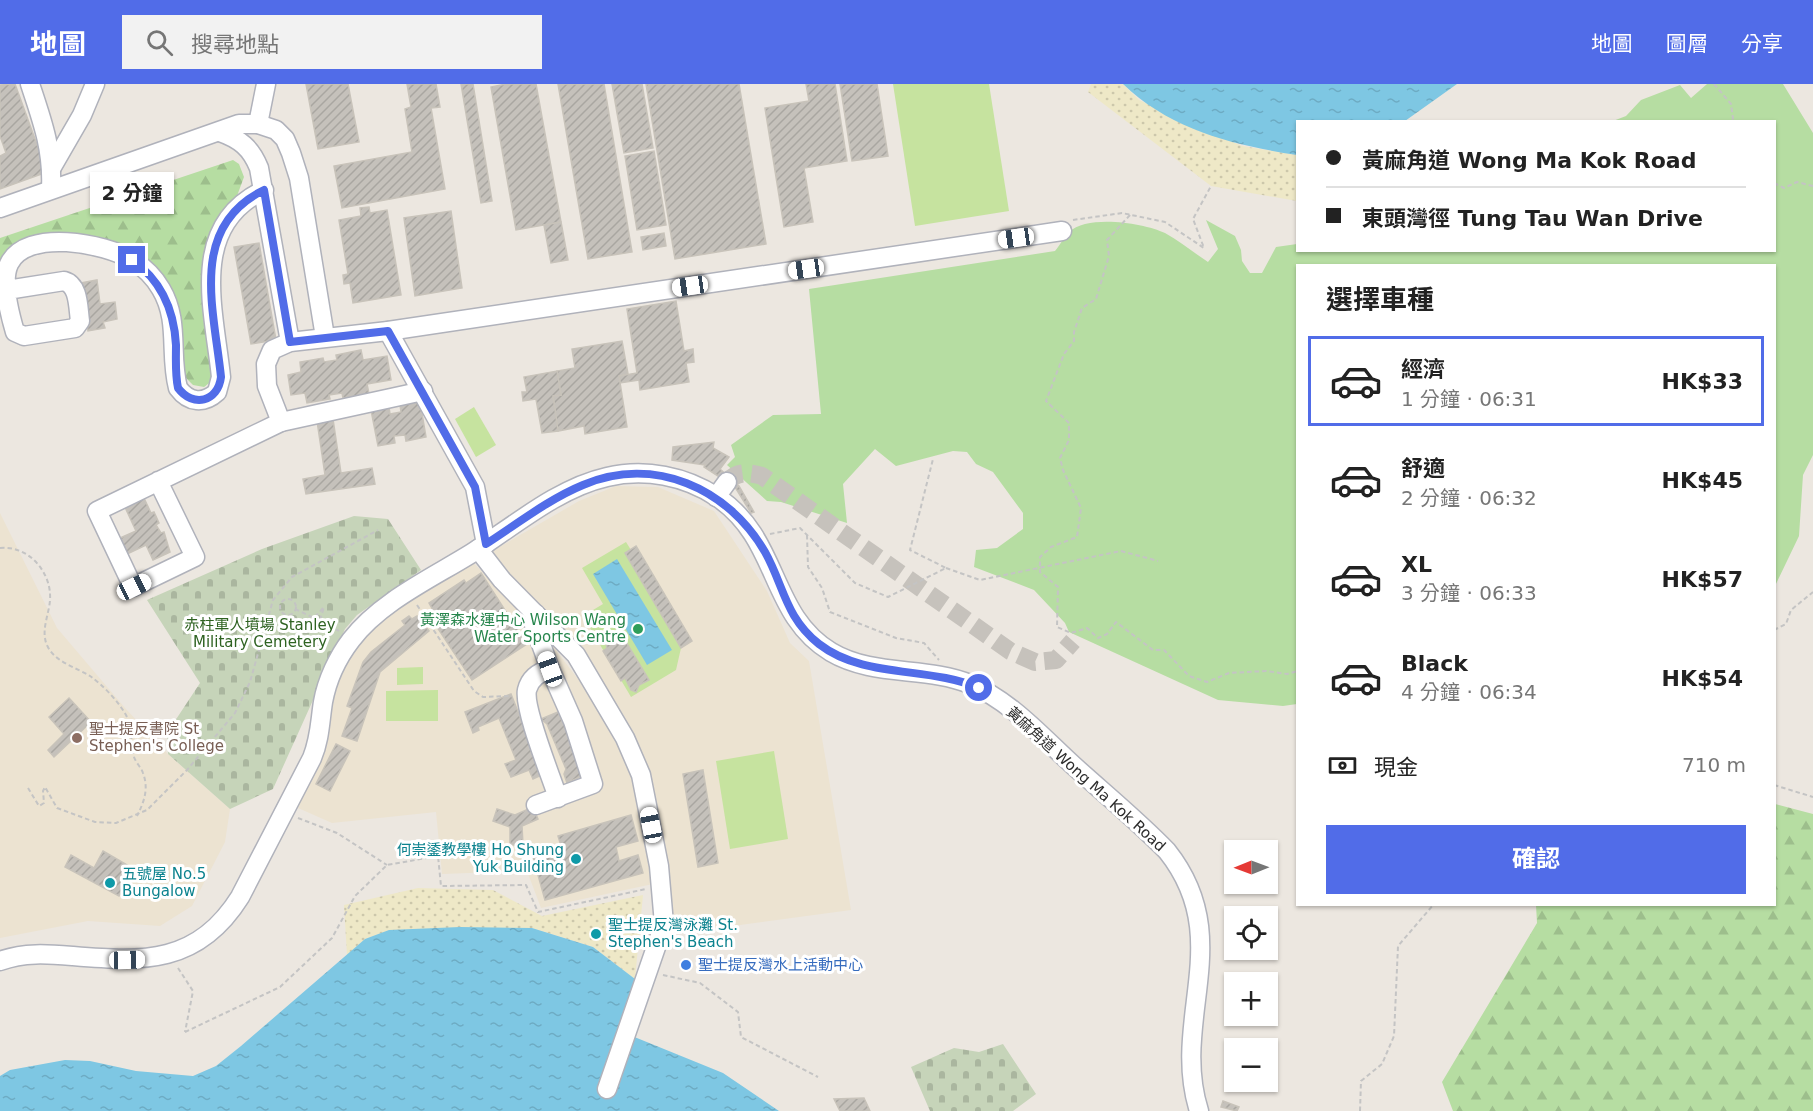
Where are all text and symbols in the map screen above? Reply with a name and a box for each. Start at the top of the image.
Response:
search box [122,15,542,69]
icon: search [143,26,176,59]
text: 地圖 [30,28,86,61]
text: 搜尋地點 [191,32,279,57]
text: 地圖 [1591,32,1633,56]
text: 圖層 [1666,32,1708,56]
text: 分享 [1741,32,1783,56]
text: 黃麻角道 Wong Ma Kok Road [1362,148,1696,173]
callout: 2 分鐘 [90,173,174,215]
text: 2 分鐘 [102,181,162,205]
text: 東頭灣徑 Tung Tau Wan Drive [1362,206,1703,231]
car [997,227,1035,249]
route end [118,246,145,273]
car [787,258,825,280]
car [671,275,709,297]
text: 選擇車種 [1326,284,1434,315]
icon: car [1329,354,1383,408]
text: 經濟 [1401,357,1445,382]
text: HK$33 [1662,369,1743,394]
text: 1 分鐘 · 06:31 [1401,387,1537,411]
icon: car [1329,453,1383,507]
text: 舒適 [1401,456,1445,481]
text: HK$45 [1662,468,1743,493]
text: 2 分鐘 · 06:32 [1401,486,1537,510]
icon: car [1329,552,1383,606]
text: XL [1401,552,1432,577]
text: HK$57 [1662,567,1743,592]
car [114,571,154,603]
text: 3 分鐘 · 06:33 [1401,581,1537,605]
place label: 黃澤森水運中心 Wilson Wang Water Sports Centre [420,611,626,646]
park label: 赤柱軍人墳場 Stanley Military Cemetery [184,616,336,651]
marker: 黃澤森水運中心 Wilson Wang Water Sports Centre [631,622,645,636]
car [535,649,565,689]
icon: car [1329,651,1383,705]
text: Black [1401,651,1468,676]
text: HK$54 [1662,666,1743,691]
route start [965,674,992,701]
text: 4 分鐘 · 06:34 [1401,680,1537,704]
street label: 黃麻角道 Wong Ma Kok Road [1003,703,1169,855]
place label: 聖士提反書院 St Stephen's College [89,720,224,755]
marker: 聖士提反書院 St Stephen's College [70,731,84,745]
icon: cash [1326,749,1359,782]
text: 710 m [1682,753,1746,777]
text: 現金 [1374,755,1418,780]
car [639,806,663,844]
button: 確認 [1326,825,1746,894]
north arrow [1224,840,1278,894]
map controls [1224,840,1278,1092]
place label: 何崇鋈教學樓 Ho Shung Yuk Building [396,841,564,876]
marker: 何崇鋈教學樓 Ho Shung Yuk Building [569,852,583,866]
place label: 五號屋 No.5 Bungalow [122,865,206,900]
marker: 五號屋 No.5 Bungalow [103,876,117,890]
button: locate [1224,906,1278,960]
place label: 聖士提反灣泳灘 St. Stephen's Beach [608,916,738,951]
marker: 聖士提反灣泳灘 St. Stephen's Beach [589,927,603,941]
car [109,951,145,969]
place label: 聖士提反灣水上活動中心 [698,956,863,974]
marker: 聖士提反灣水上活動中心 [679,958,693,972]
button: + [1224,972,1278,1026]
button: − [1224,1038,1278,1092]

